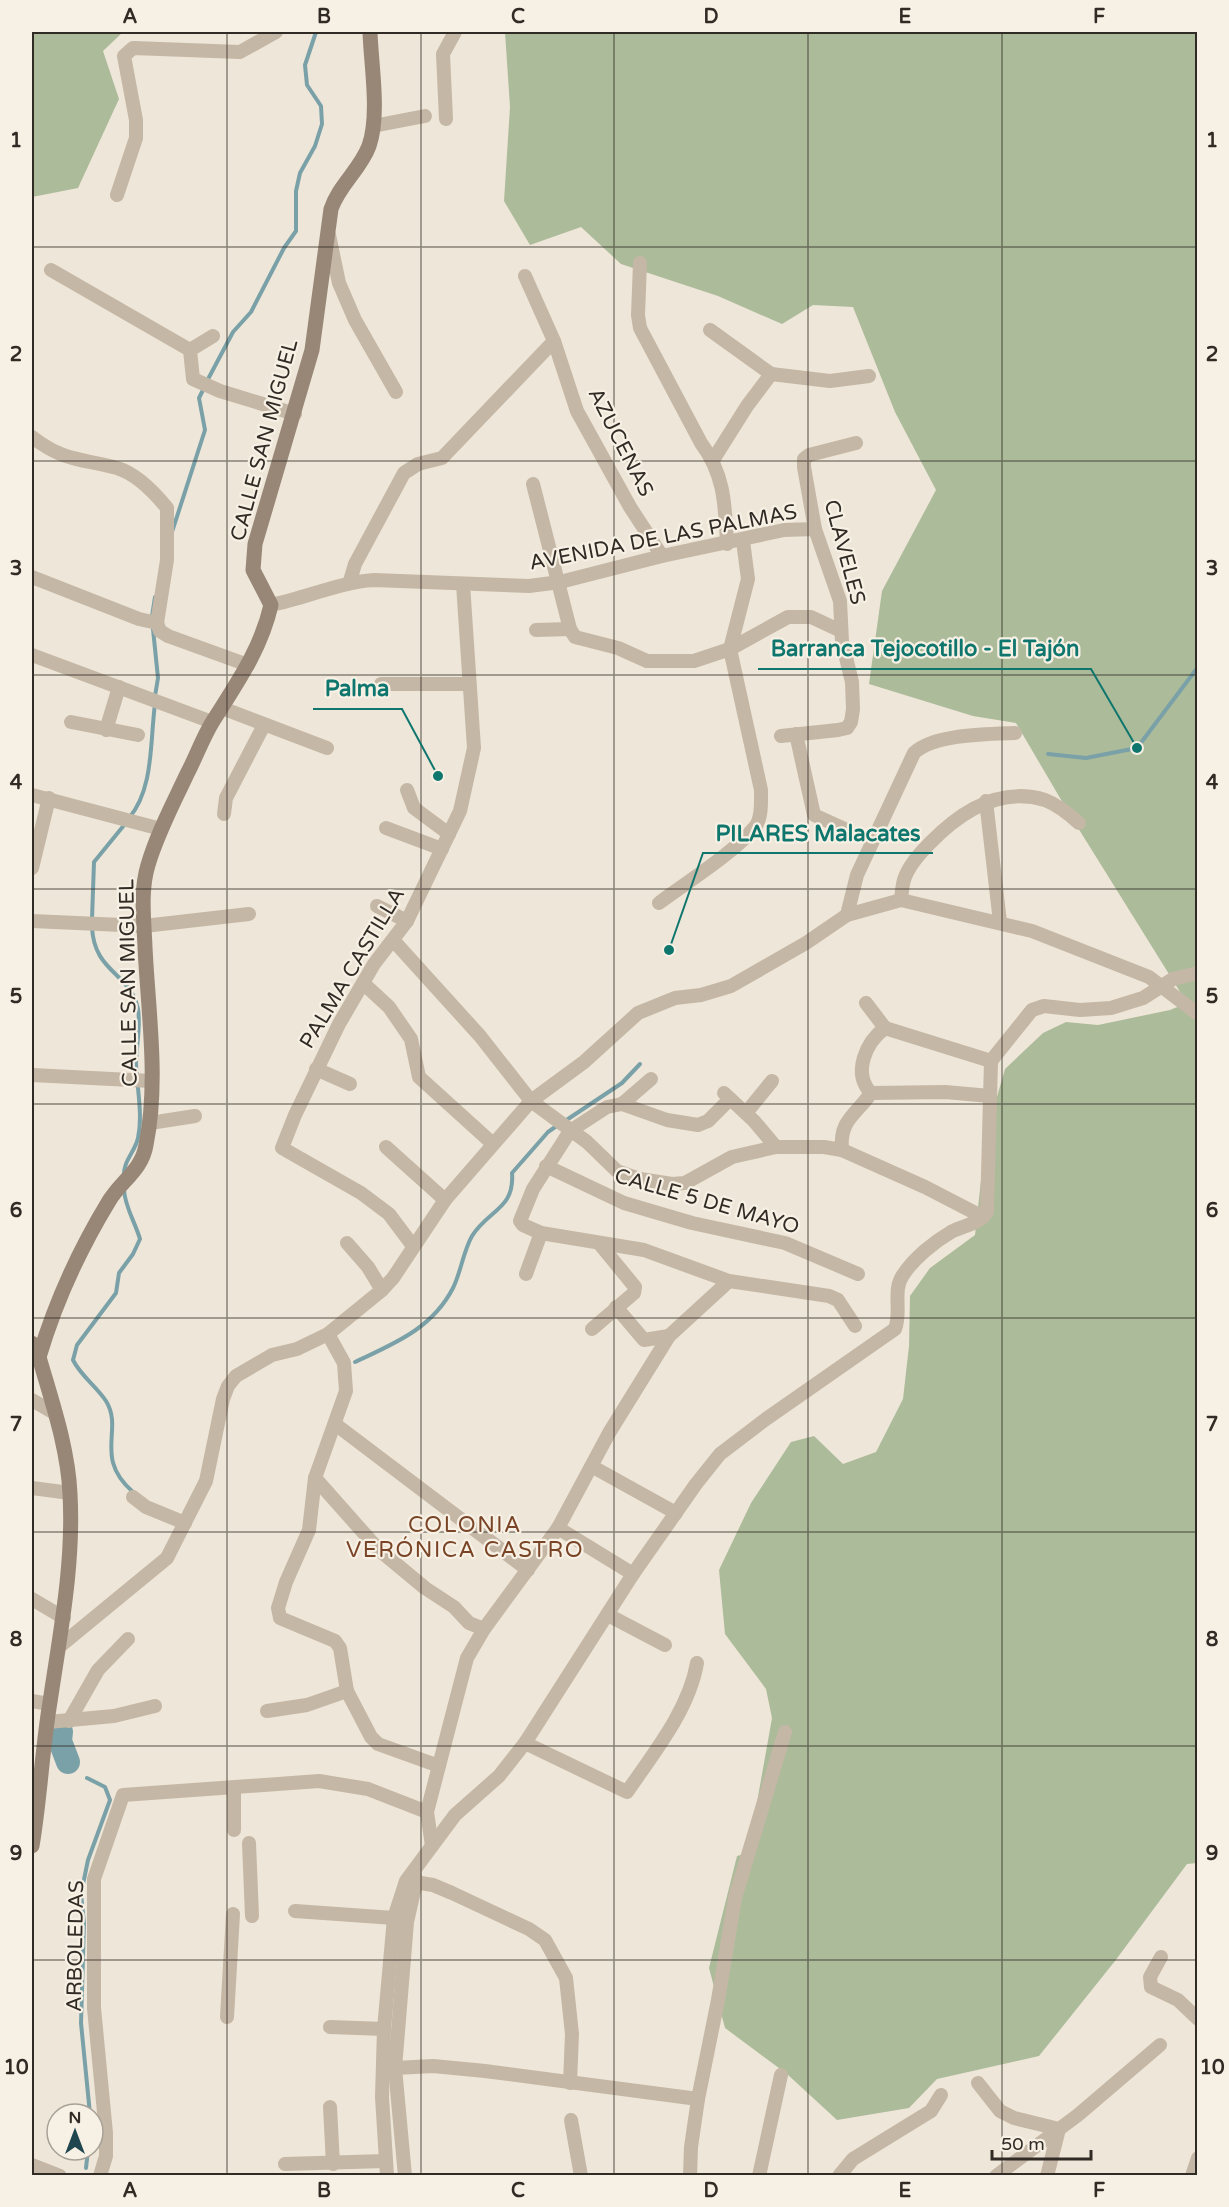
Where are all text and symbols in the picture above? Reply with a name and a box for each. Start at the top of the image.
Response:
text: A [123,5,138,29]
text: B [317,5,331,29]
text: C [511,5,525,29]
text: D [703,5,719,29]
text: E [899,5,912,29]
text: F [1093,5,1105,29]
text: 1 [10,129,22,153]
text: 1 [1206,129,1218,153]
street label: CALLE SAN MIGUEL [226,337,303,544]
text: 2 [10,343,22,367]
text: 2 [1206,343,1218,367]
street label: AZUCENAS [583,384,659,501]
street label: CLAVELES [819,497,871,607]
street label: AVENIDA DE LAS PALMAS [527,499,799,576]
text: 3 [10,557,22,581]
text: 3 [1206,557,1218,581]
callout: Barranca Tejocotillo - El Tajón [758,629,1091,669]
text: Barranca Tejocotillo - El Tajón [771,636,1079,662]
callout: Palma [313,669,402,709]
text: Palma [325,676,389,702]
text: 4 [10,771,23,795]
text: 4 [1206,771,1219,795]
callout: PILARES Malacates [703,813,933,853]
text: PILARES Malacates [715,821,921,847]
street label: CALLE SAN MIGUEL [114,879,143,1087]
street label: PALMA CASTILLA [295,883,410,1053]
text: 5 [10,985,22,1009]
text: 5 [1206,985,1218,1009]
street label: CALLE 5 DE MAYO [612,1163,802,1240]
text: 6 [10,1199,22,1223]
text: 6 [1206,1199,1218,1223]
text: 7 [10,1413,22,1437]
text: 7 [1206,1413,1218,1437]
district label: COLONIA VERÓNICA CASTRO [346,1512,584,1563]
text: 8 [10,1628,22,1652]
text: 8 [1206,1628,1218,1652]
text: 9 [10,1842,22,1866]
text: 9 [1206,1842,1218,1866]
street label: ARBOLEDAS [62,1880,89,2012]
text: 10 [3,2056,29,2080]
text: 10 [1199,2056,1225,2080]
north arrow [45,2102,105,2162]
text: N [69,2108,81,2128]
scale bar [992,2123,1091,2161]
text: 50 m [1001,2133,1045,2155]
text: A [123,2179,138,2203]
text: B [317,2179,331,2203]
text: C [511,2179,525,2203]
text: D [703,2179,719,2203]
text: E [899,2179,912,2203]
text: F [1093,2179,1105,2203]

